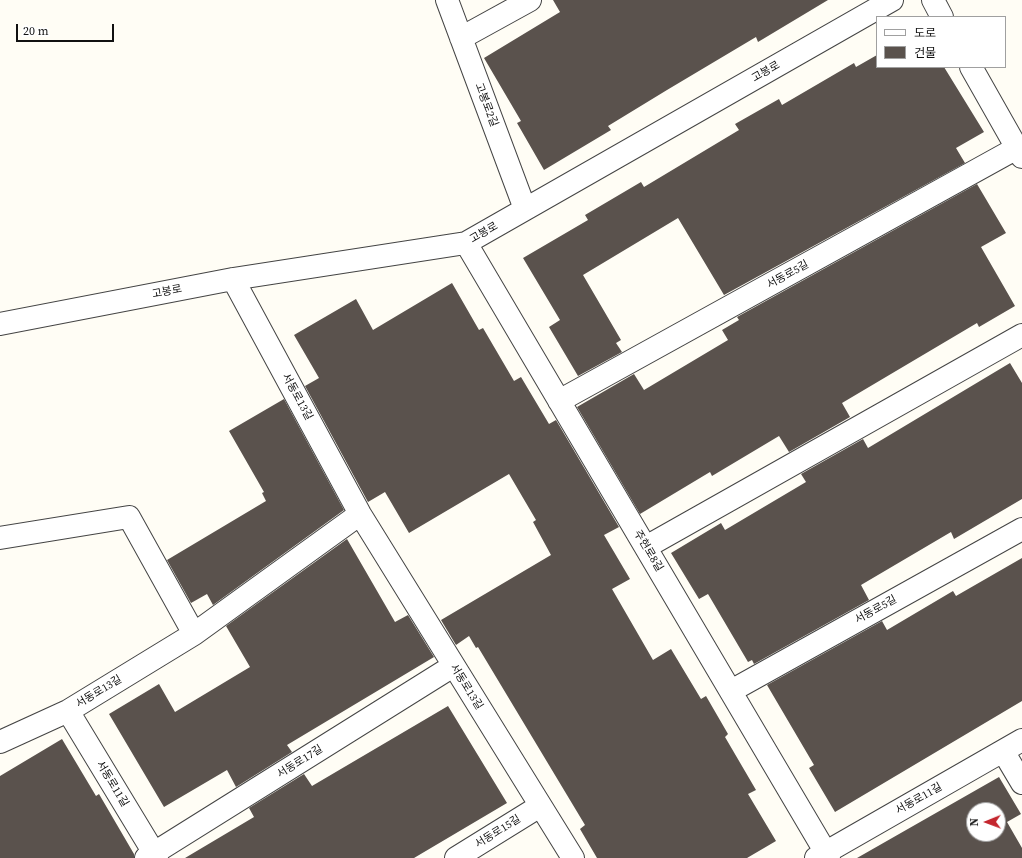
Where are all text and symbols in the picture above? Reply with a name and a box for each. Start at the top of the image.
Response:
scale bar [18,16,116,42]
legend [876,16,1006,68]
text: 20 m [23,23,49,39]
text: 도로 [914,25,936,41]
text: 건물 [914,45,936,61]
street label: 고봉로 [750,59,782,85]
street label: 고봉로2길 [472,81,500,129]
street label: 고봉로 [468,220,500,246]
street label: 서동로5길 [765,258,811,292]
street label: 고봉로 [151,283,183,301]
street label: 서동로13길 [279,371,315,423]
street label: 주현로8길 [631,528,665,574]
street label: 서동로5길 [853,593,899,627]
street label: 서동로13길 [447,662,485,712]
street label: 서동로13길 [74,673,124,711]
street label: 서동로17길 [275,743,325,781]
street label: 서동로11길 [93,759,131,809]
street label: 서동로11길 [893,780,945,818]
north arrow [966,802,1006,842]
street label: 서동로15길 [473,813,523,851]
text: N [967,818,982,826]

